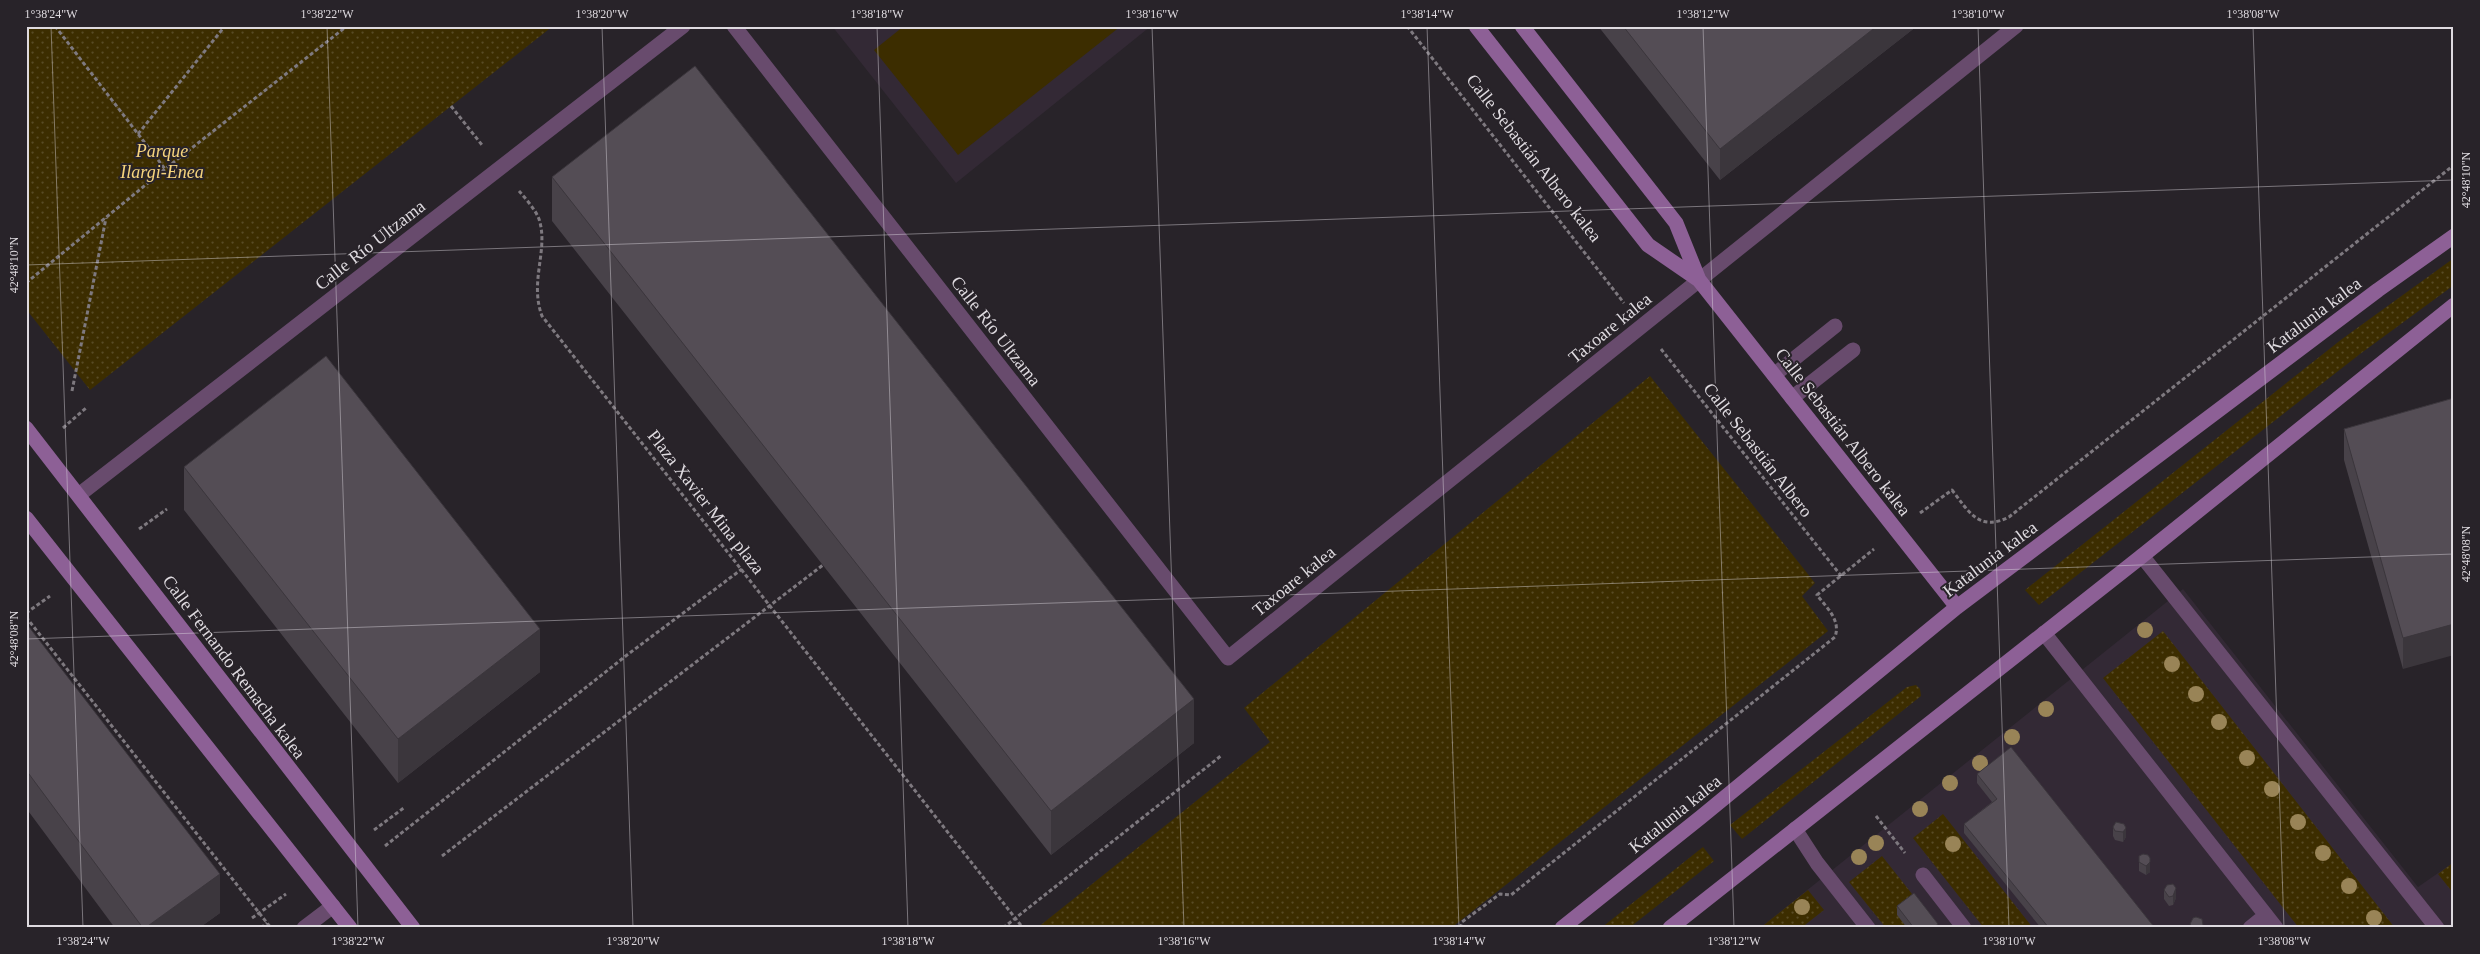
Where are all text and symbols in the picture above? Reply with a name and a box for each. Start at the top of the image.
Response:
text: 1°38'24"W [24,7,78,21]
text: 1°38'22"W [300,7,354,21]
text: 1°38'20"W [575,7,629,21]
text: 1°38'18"W [850,7,904,21]
text: 1°38'16"W [1125,7,1179,21]
text: 1°38'14"W [1400,7,1454,21]
text: 1°38'12"W [1676,7,1730,21]
text: 1°38'10"W [1951,7,2005,21]
text: 1°38'08"W [2226,7,2280,21]
street label: Calle Sebastián Albero kalea [1462,70,1606,246]
park label: Parque Ilargi-Enea [119,141,204,182]
text: 42°48'10"N [2459,151,2473,208]
street label: Calle Río Ultzama [311,196,429,294]
text: 42°48'10"N [7,236,21,293]
street label: Calle Río Ultzama [947,272,1045,390]
street label: Katalunia kalea [2263,273,2365,357]
street label: Taxoare kalea [1565,289,1655,367]
street label: Calle Sebastián Albero kalea [1771,344,1915,520]
street label: Calle Sebastián Albero [1699,379,1817,521]
street label: Plaza Xavier Mina plaza [644,426,768,578]
street label: Katalunia kalea [1939,517,2041,601]
text: 42°48'08"N [2459,525,2473,582]
street label: Taxoare kalea [1249,542,1339,620]
street label: Calle Fernando Remacha kalea [158,571,310,763]
text: 42°48'08"N [7,610,21,667]
street label: Katalunia kalea [1625,771,1725,857]
text: 1°38'24"W [56,934,110,948]
text: 1°38'22"W [331,934,385,948]
text: 1°38'20"W [606,934,660,948]
text: 1°38'18"W [881,934,935,948]
text: 1°38'16"W [1157,934,1211,948]
text: 1°38'14"W [1432,934,1486,948]
text: 1°38'12"W [1707,934,1761,948]
text: 1°38'10"W [1982,934,2036,948]
text: 1°38'08"W [2257,934,2311,948]

